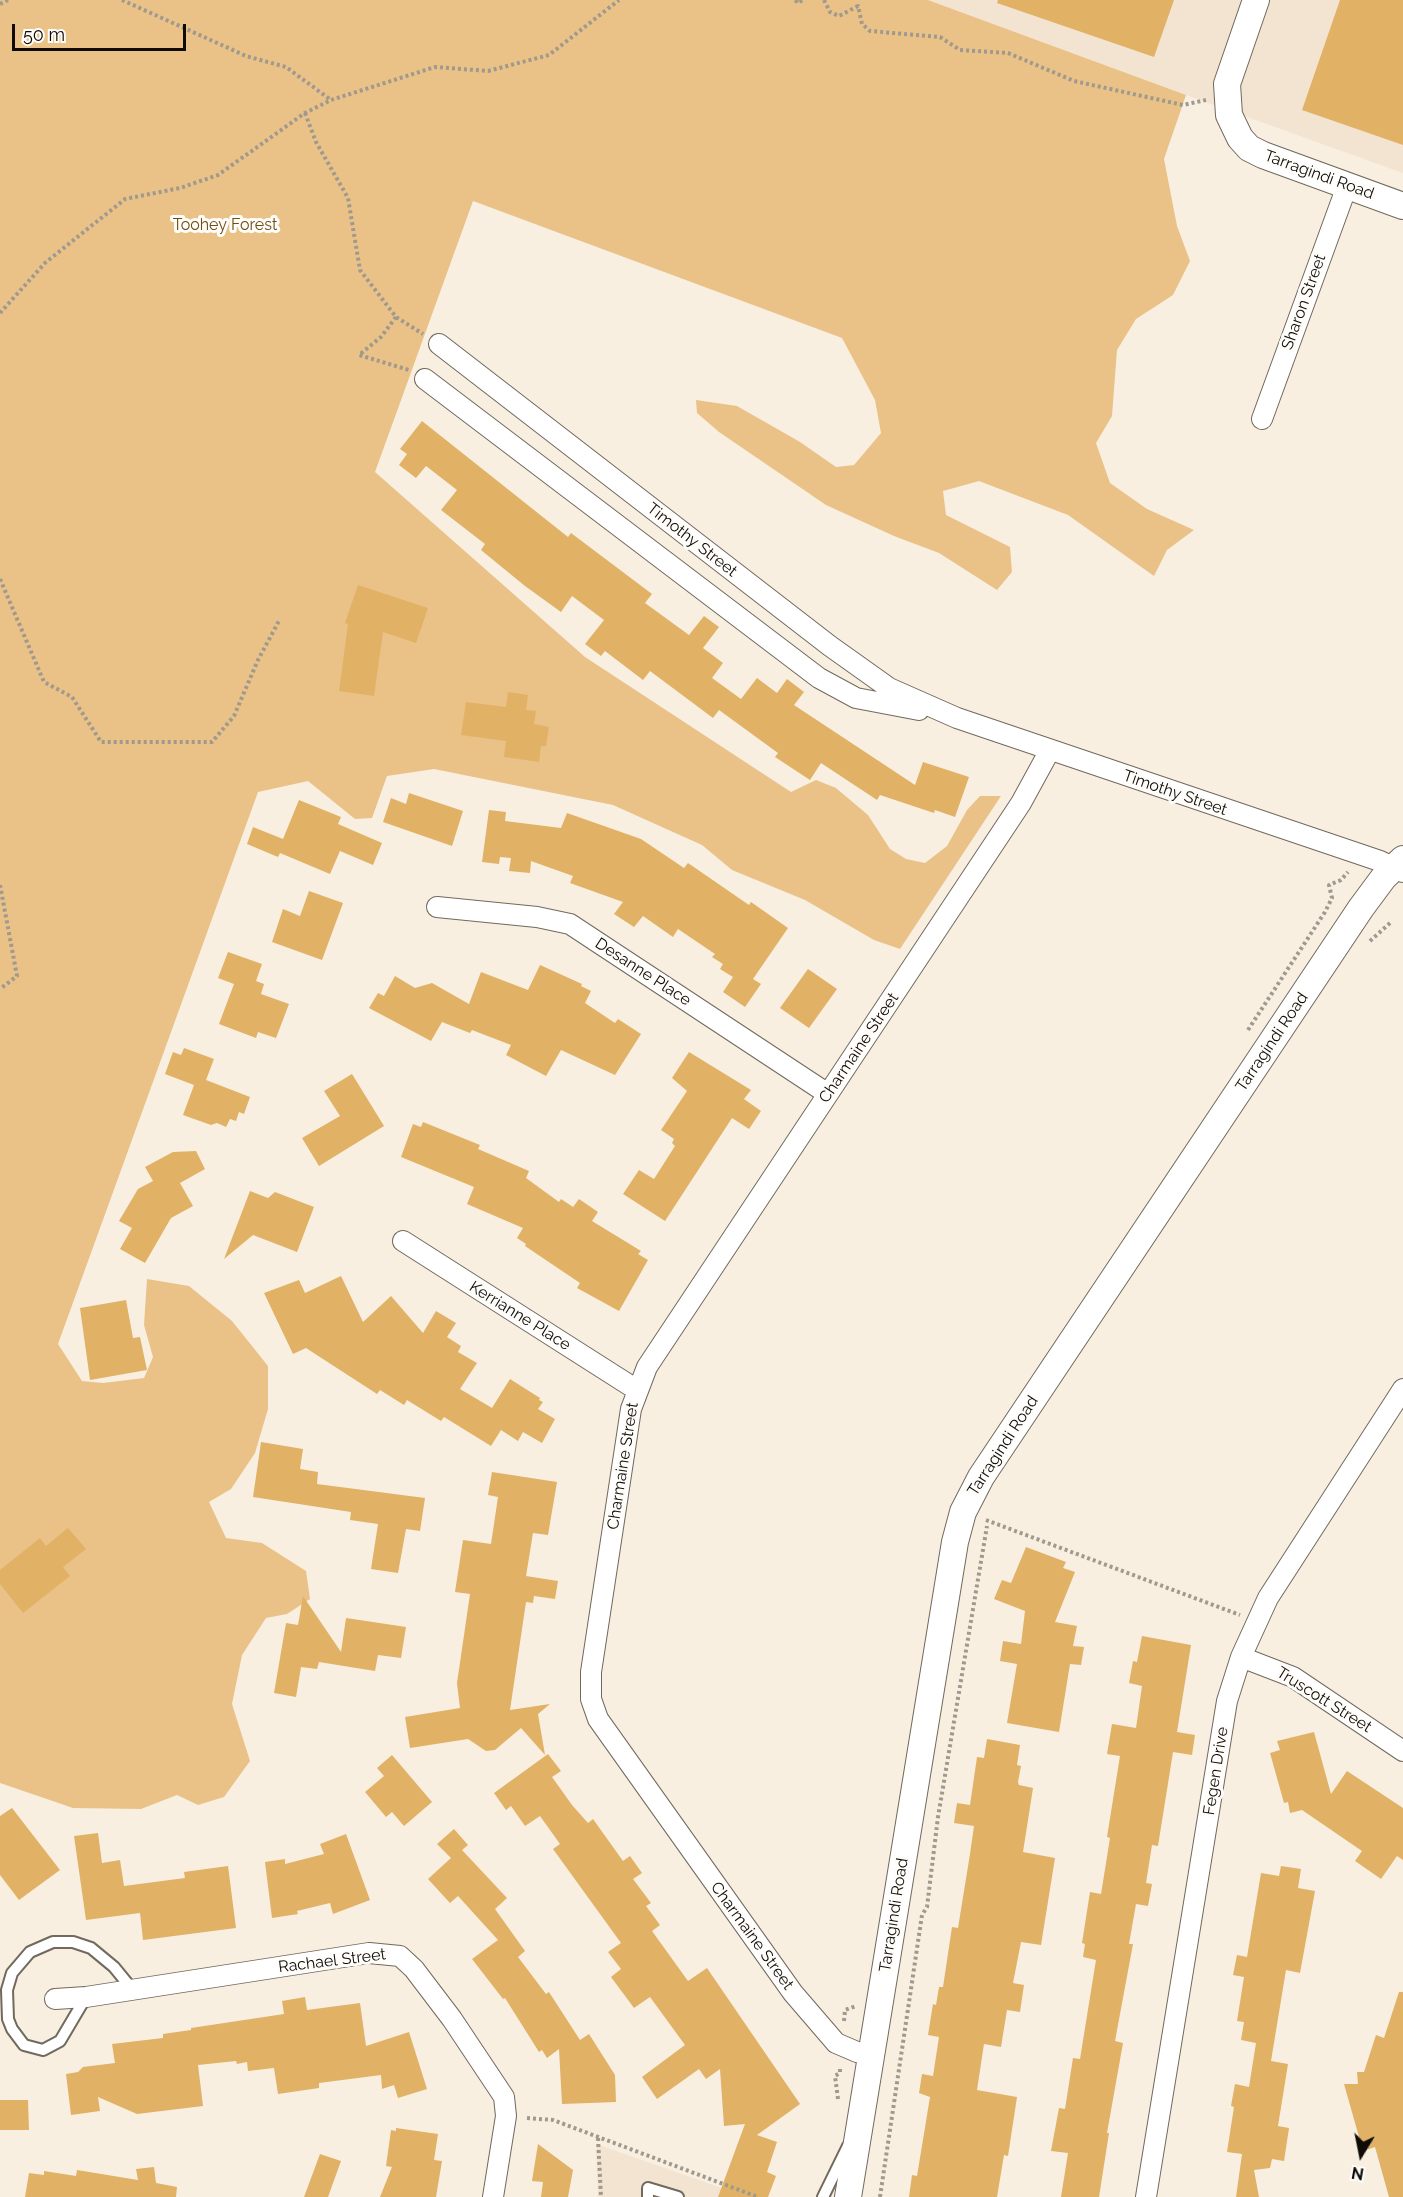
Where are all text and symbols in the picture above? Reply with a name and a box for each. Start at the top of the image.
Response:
scale bar [15,12,189,50]
text: 50 m [23,24,65,45]
street label: Tarragindi Road [1262,146,1376,204]
park label: Toohey Forest [173,215,277,235]
street label: Sharon Street [1278,252,1330,352]
street label: Timothy Street [643,499,741,581]
street label: Timothy Street [1120,766,1230,820]
street label: Desanne Place [591,934,695,1010]
street label: Charmaine Street [815,989,903,1107]
street label: Tarragindi Road [1232,989,1312,1095]
street label: Kerrianne Place [466,1277,574,1355]
street label: Tarragindi Road [964,1392,1042,1500]
street label: Charmaine Street [603,1401,643,1531]
street label: Truscott Street [1273,1663,1375,1737]
street label: Fegen Drive [1200,1725,1232,1817]
street label: Tarragindi Road [875,1857,913,1973]
street label: Charmaine Street [706,1878,798,1994]
street label: Rachael Street [277,1945,387,1977]
north arrow [1331,2125,1391,2185]
text: N [1350,2163,1365,2184]

